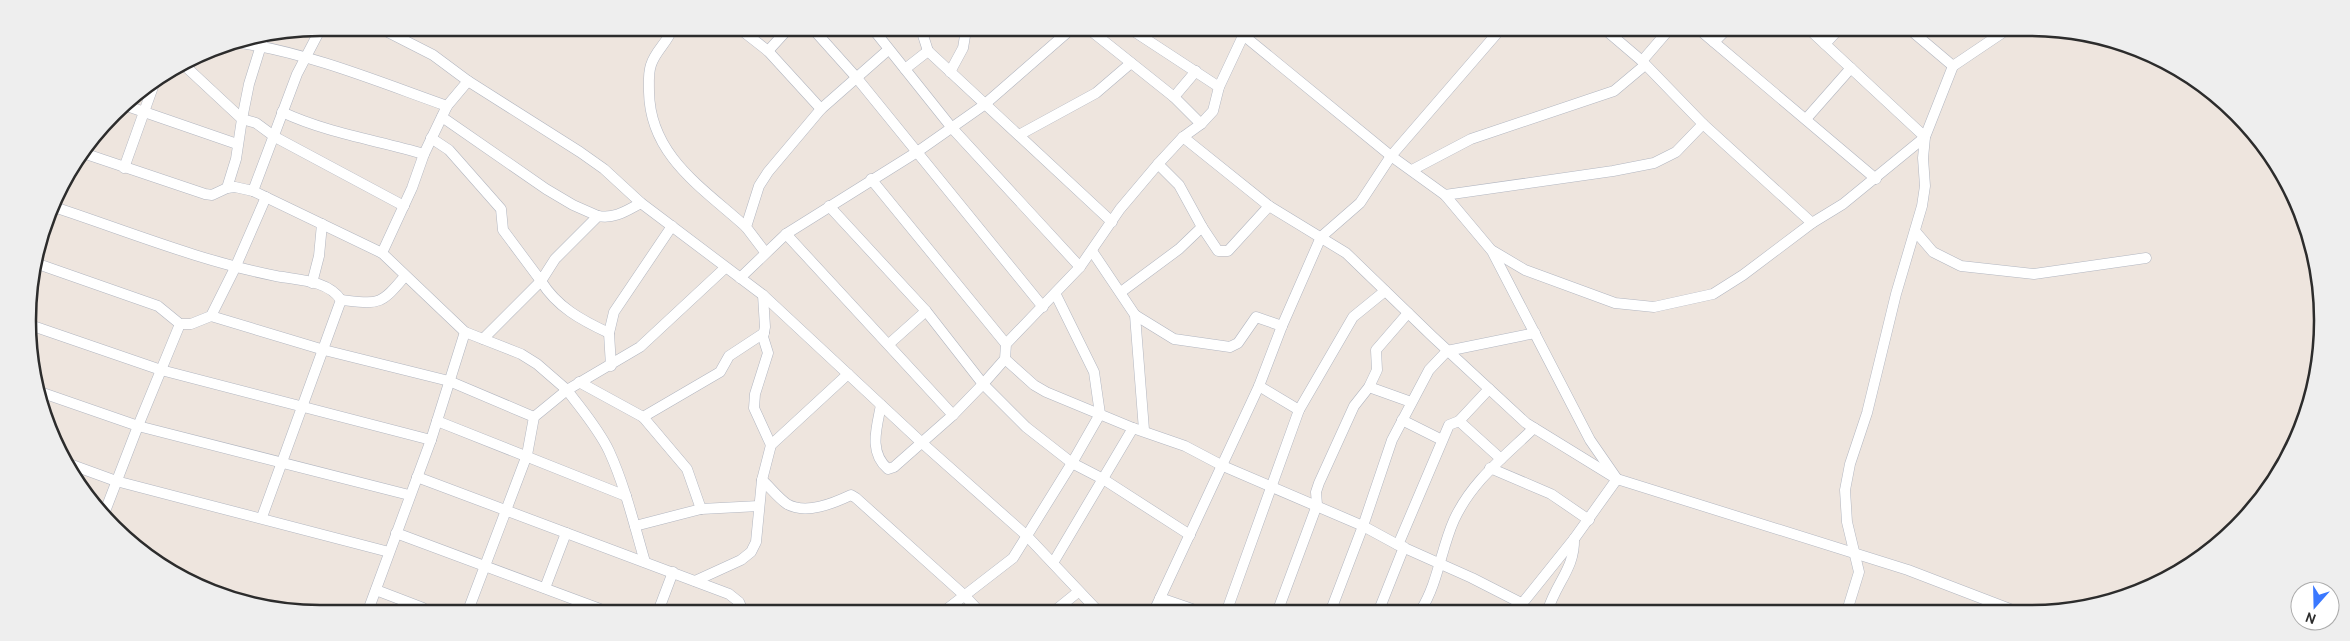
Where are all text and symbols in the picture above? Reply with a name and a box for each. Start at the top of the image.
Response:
north arrow [2290,581,2340,631]
text: N [2303,608,2318,628]

